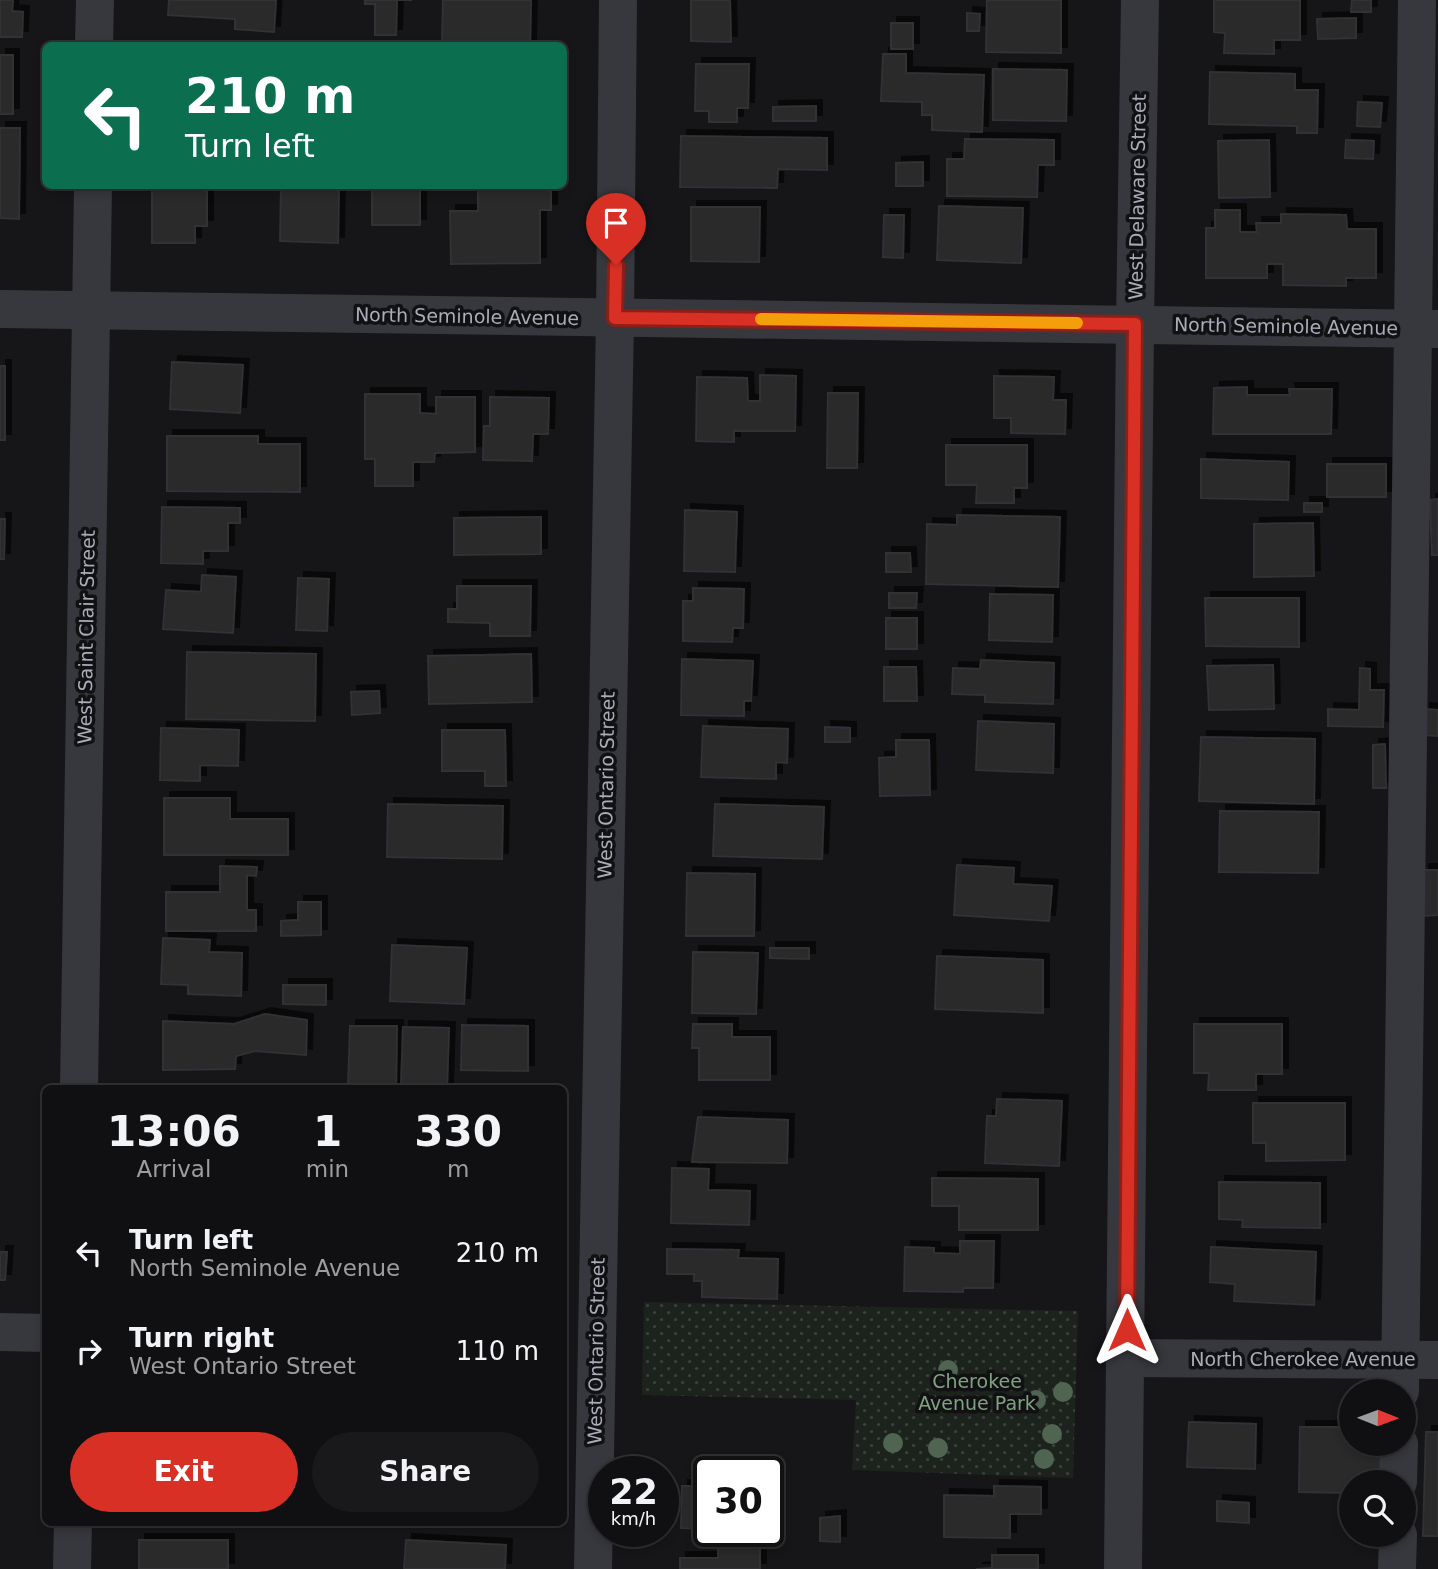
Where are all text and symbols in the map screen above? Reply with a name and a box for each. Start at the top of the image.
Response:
text: 210 m [185,68,355,125]
icon: left [70,70,161,161]
street label: West Delaware Street [1124,94,1150,300]
text: Turn left [185,127,315,165]
pin [586,193,646,265]
icon: arrive [597,204,635,242]
street label: North Seminole Avenue [355,303,579,329]
street label: North Seminole Avenue [1174,313,1398,339]
street label: West Saint Clair Street [73,530,99,744]
street label: West Ontario Street [593,691,619,879]
text: 13:06 [107,1107,241,1156]
text: 1 [313,1107,342,1156]
text: 330 [414,1107,502,1156]
text: Arrival [137,1156,211,1182]
text: min [306,1156,349,1182]
text: m [447,1156,469,1182]
text: Turn left [129,1225,253,1255]
icon: left [70,1234,108,1272]
text: 210 m [456,1238,539,1268]
text: North Seminole Avenue [129,1255,400,1281]
street label: West Ontario Street [583,1257,609,1445]
position arrow [1090,1293,1164,1367]
text: Turn right [129,1323,274,1353]
icon: right [70,1332,108,1370]
text: 110 m [456,1336,539,1366]
street label: North Cherokee Avenue [1190,1348,1416,1370]
text: West Ontario Street [129,1353,356,1379]
park label: Cherokee Avenue Park [918,1370,1036,1414]
north arrow [1339,1379,1416,1456]
map controls [1339,1379,1416,1547]
button: Exit [70,1432,298,1512]
button: Share [312,1432,539,1512]
speed limit sign: 30 [693,1456,784,1547]
button: search [1339,1470,1416,1547]
text: 22 [609,1472,658,1512]
text: km/h [611,1508,656,1529]

